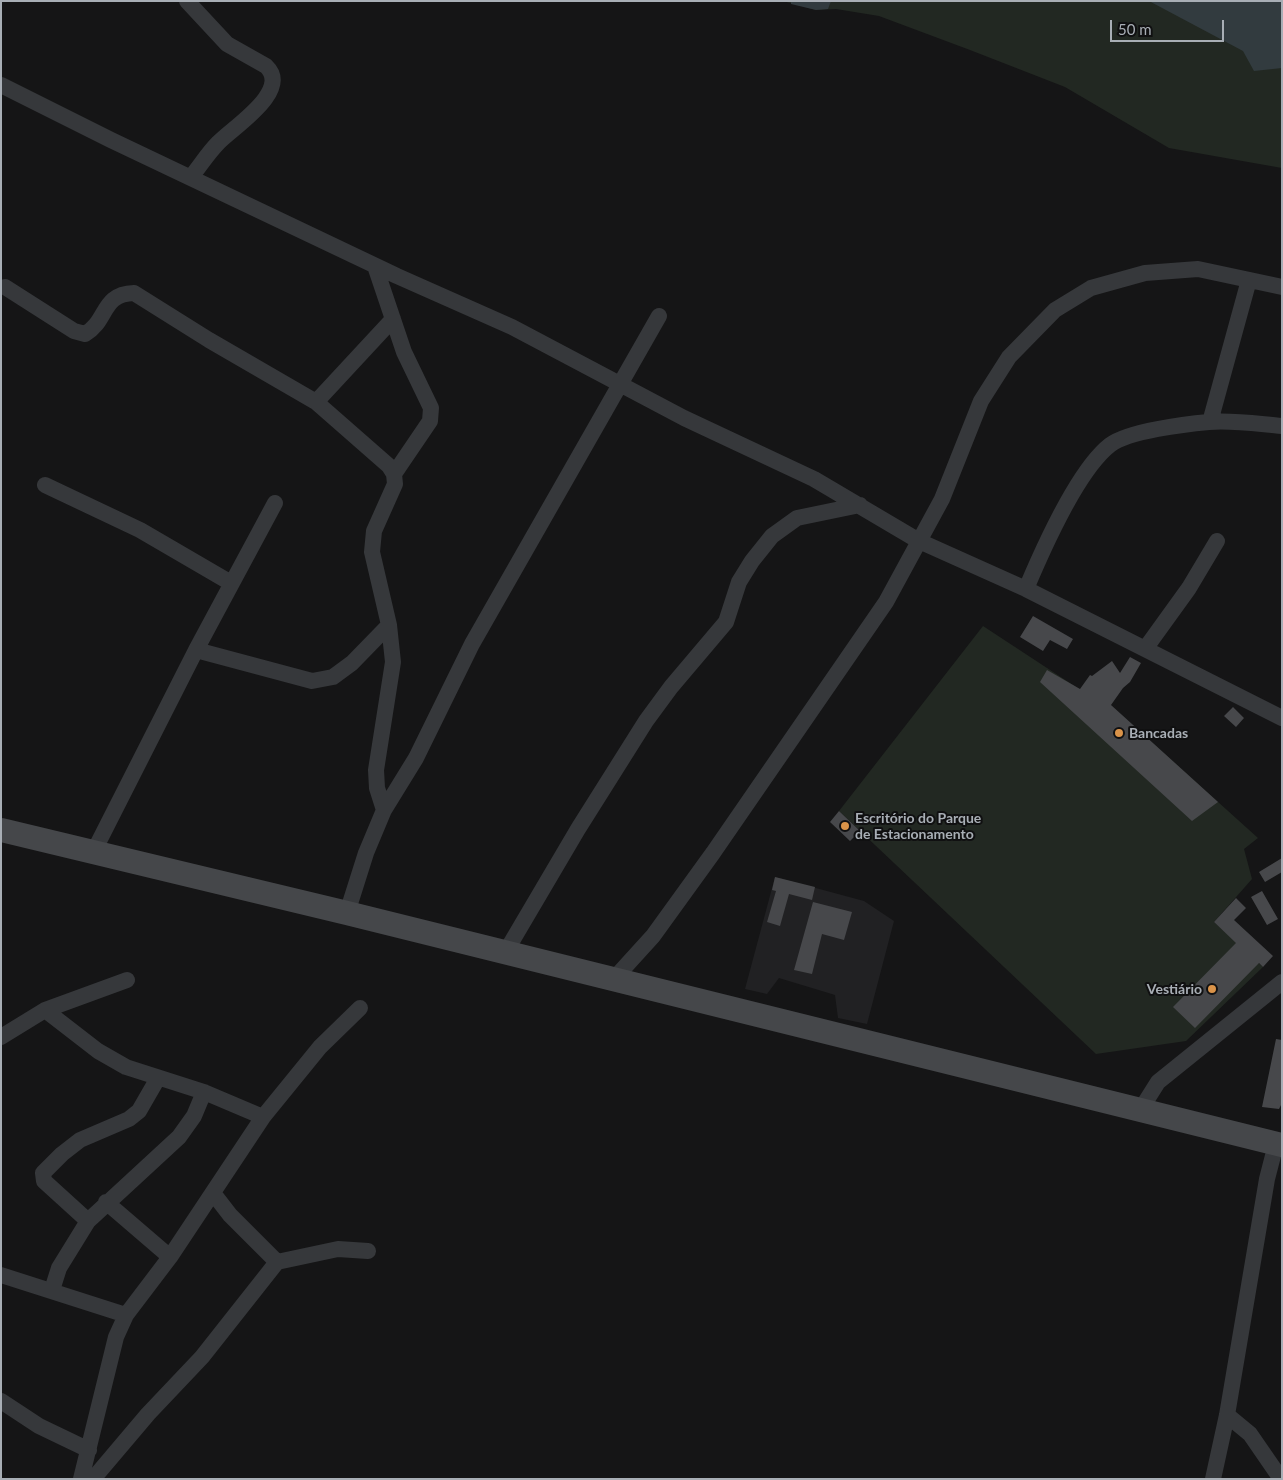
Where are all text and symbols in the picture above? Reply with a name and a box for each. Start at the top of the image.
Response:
scale bar [1113,10,1227,42]
text: 50 m [1118,20,1152,38]
place label: Bancadas [1129,725,1188,741]
marker: Bancadas [1113,727,1125,739]
place label: Escritório do Parque de Estacionamento [855,810,981,842]
marker: Escritório do Parque de Estacionamento [839,820,851,832]
place label: Vestiário [1147,981,1202,997]
marker: Vestiário [1206,983,1218,995]

